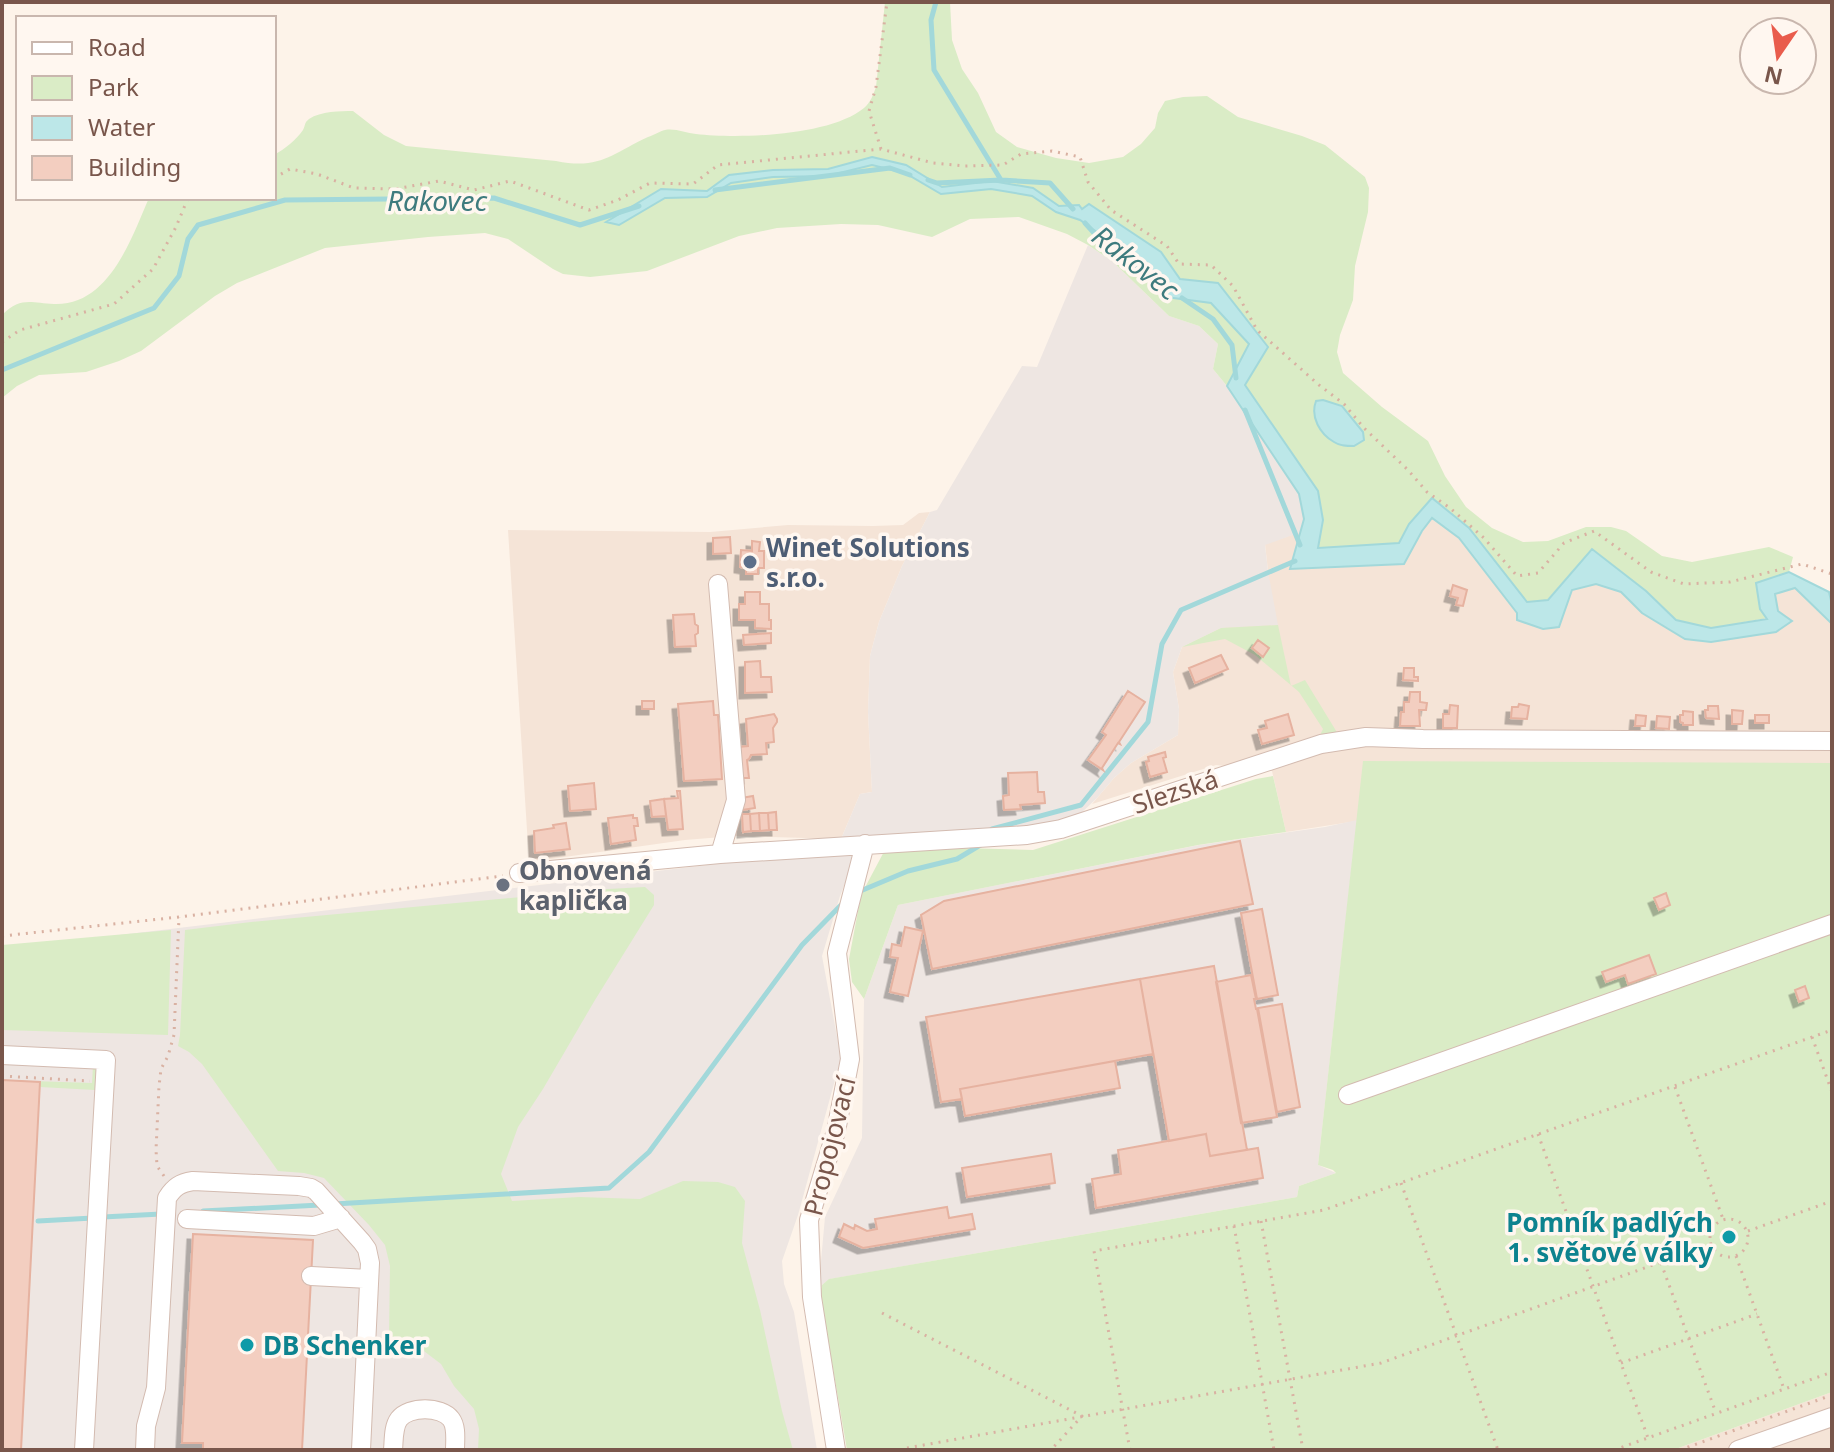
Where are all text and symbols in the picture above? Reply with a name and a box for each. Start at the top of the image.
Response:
legend [16,16,276,200]
north arrow [1738,16,1818,96]
text: Road [88,30,146,63]
text: N [1761,60,1785,93]
text: Park [88,70,139,103]
text: Water [88,110,156,143]
text: Building [88,150,181,183]
water label: Rakovec [387,181,487,219]
water label: Rakovec [1085,216,1187,308]
place label: Winet Solutions s.r.o. [766,529,970,595]
marker: Winet Solutions s.r.o. [741,553,759,571]
street label: Slezská [1127,760,1223,822]
place label: Obnovená kaplička [519,852,651,918]
marker: Obnovená kaplička [494,876,512,894]
street label: Propojovací [794,1071,864,1219]
place label: Pomník padlých 1. světové války [1506,1204,1713,1270]
marker: Pomník padlých 1. světové války [1720,1228,1738,1246]
place label: DB Schenker [263,1327,427,1363]
marker: DB Schenker [238,1336,256,1354]

